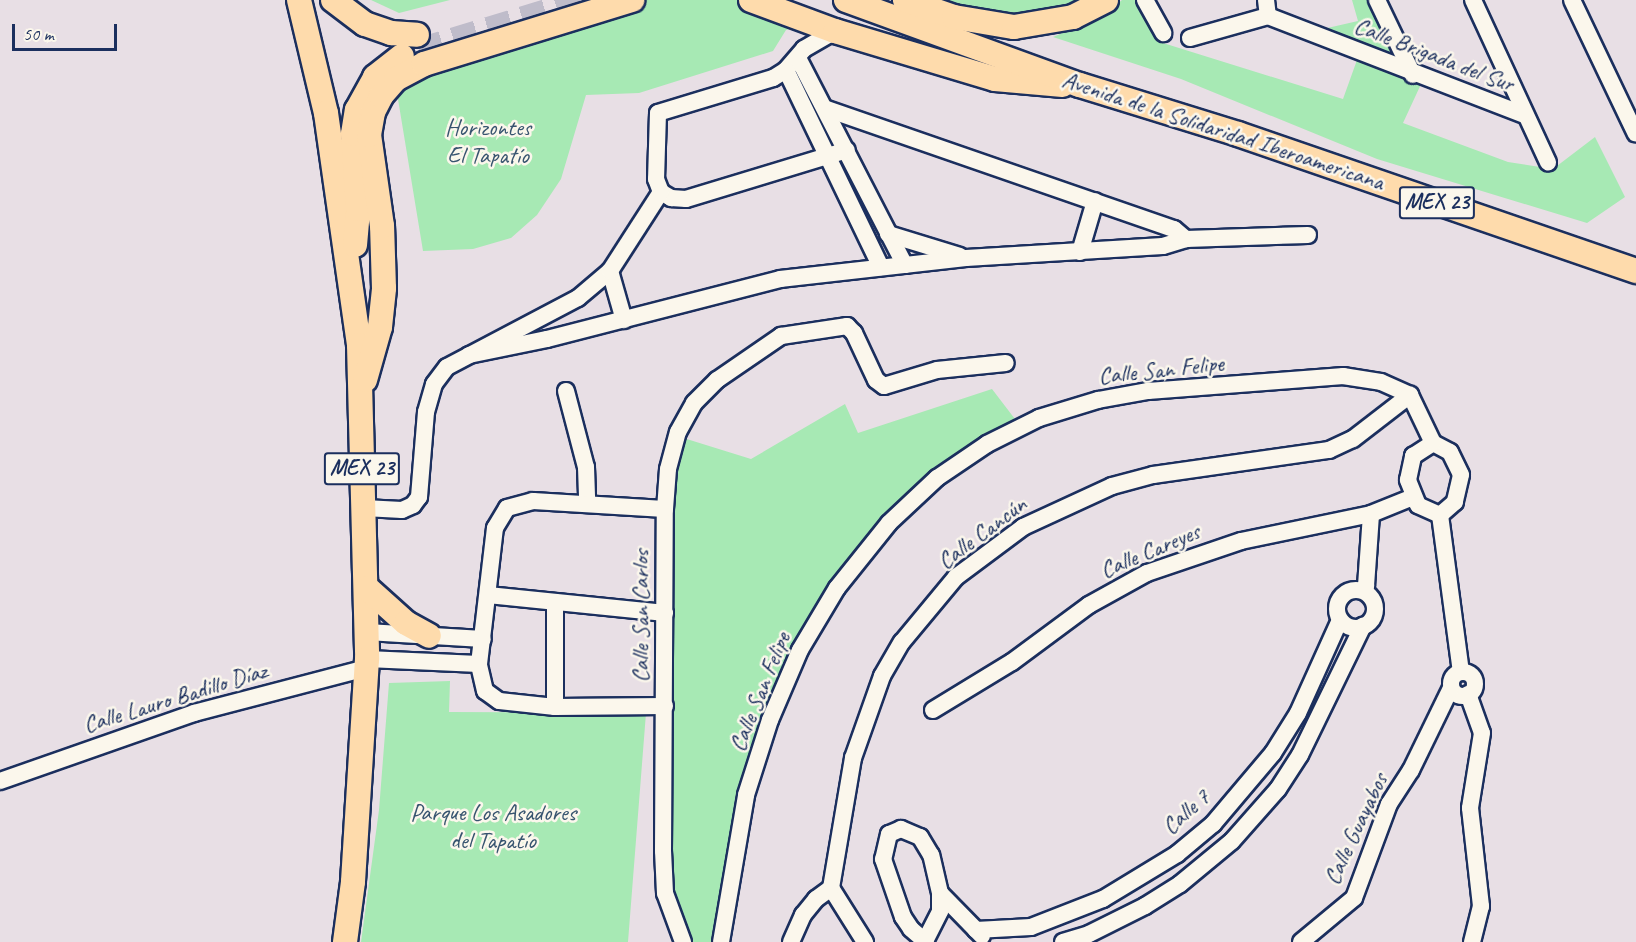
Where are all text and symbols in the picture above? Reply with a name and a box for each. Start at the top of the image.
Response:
street label: Calle Brigada del Sur [1350,11,1518,99]
scale bar [15,12,120,50]
text: 50 m [23,23,54,45]
street label: Avenida de la Solidaridad Iberoamericana [1059,65,1387,197]
park label: Horizontes El Tapatío [445,114,531,170]
road number: MEX 23 [1398,184,1476,222]
street label: Calle San Felipe [1097,349,1225,391]
road number: MEX 23 [323,450,401,488]
street label: Calle Cancún [932,490,1032,576]
street label: Calle Careyes [1096,517,1204,585]
street label: Calle San Carlos [627,549,655,683]
street label: Calle San Felipe [723,628,797,756]
street label: Calle Lauro Badillo Díaz [79,656,271,740]
street label: Calle Guayabos [1318,769,1394,889]
street label: Calle 7 [1156,783,1216,841]
park label: Parque Los Asadores del Tapatío [410,799,576,855]

